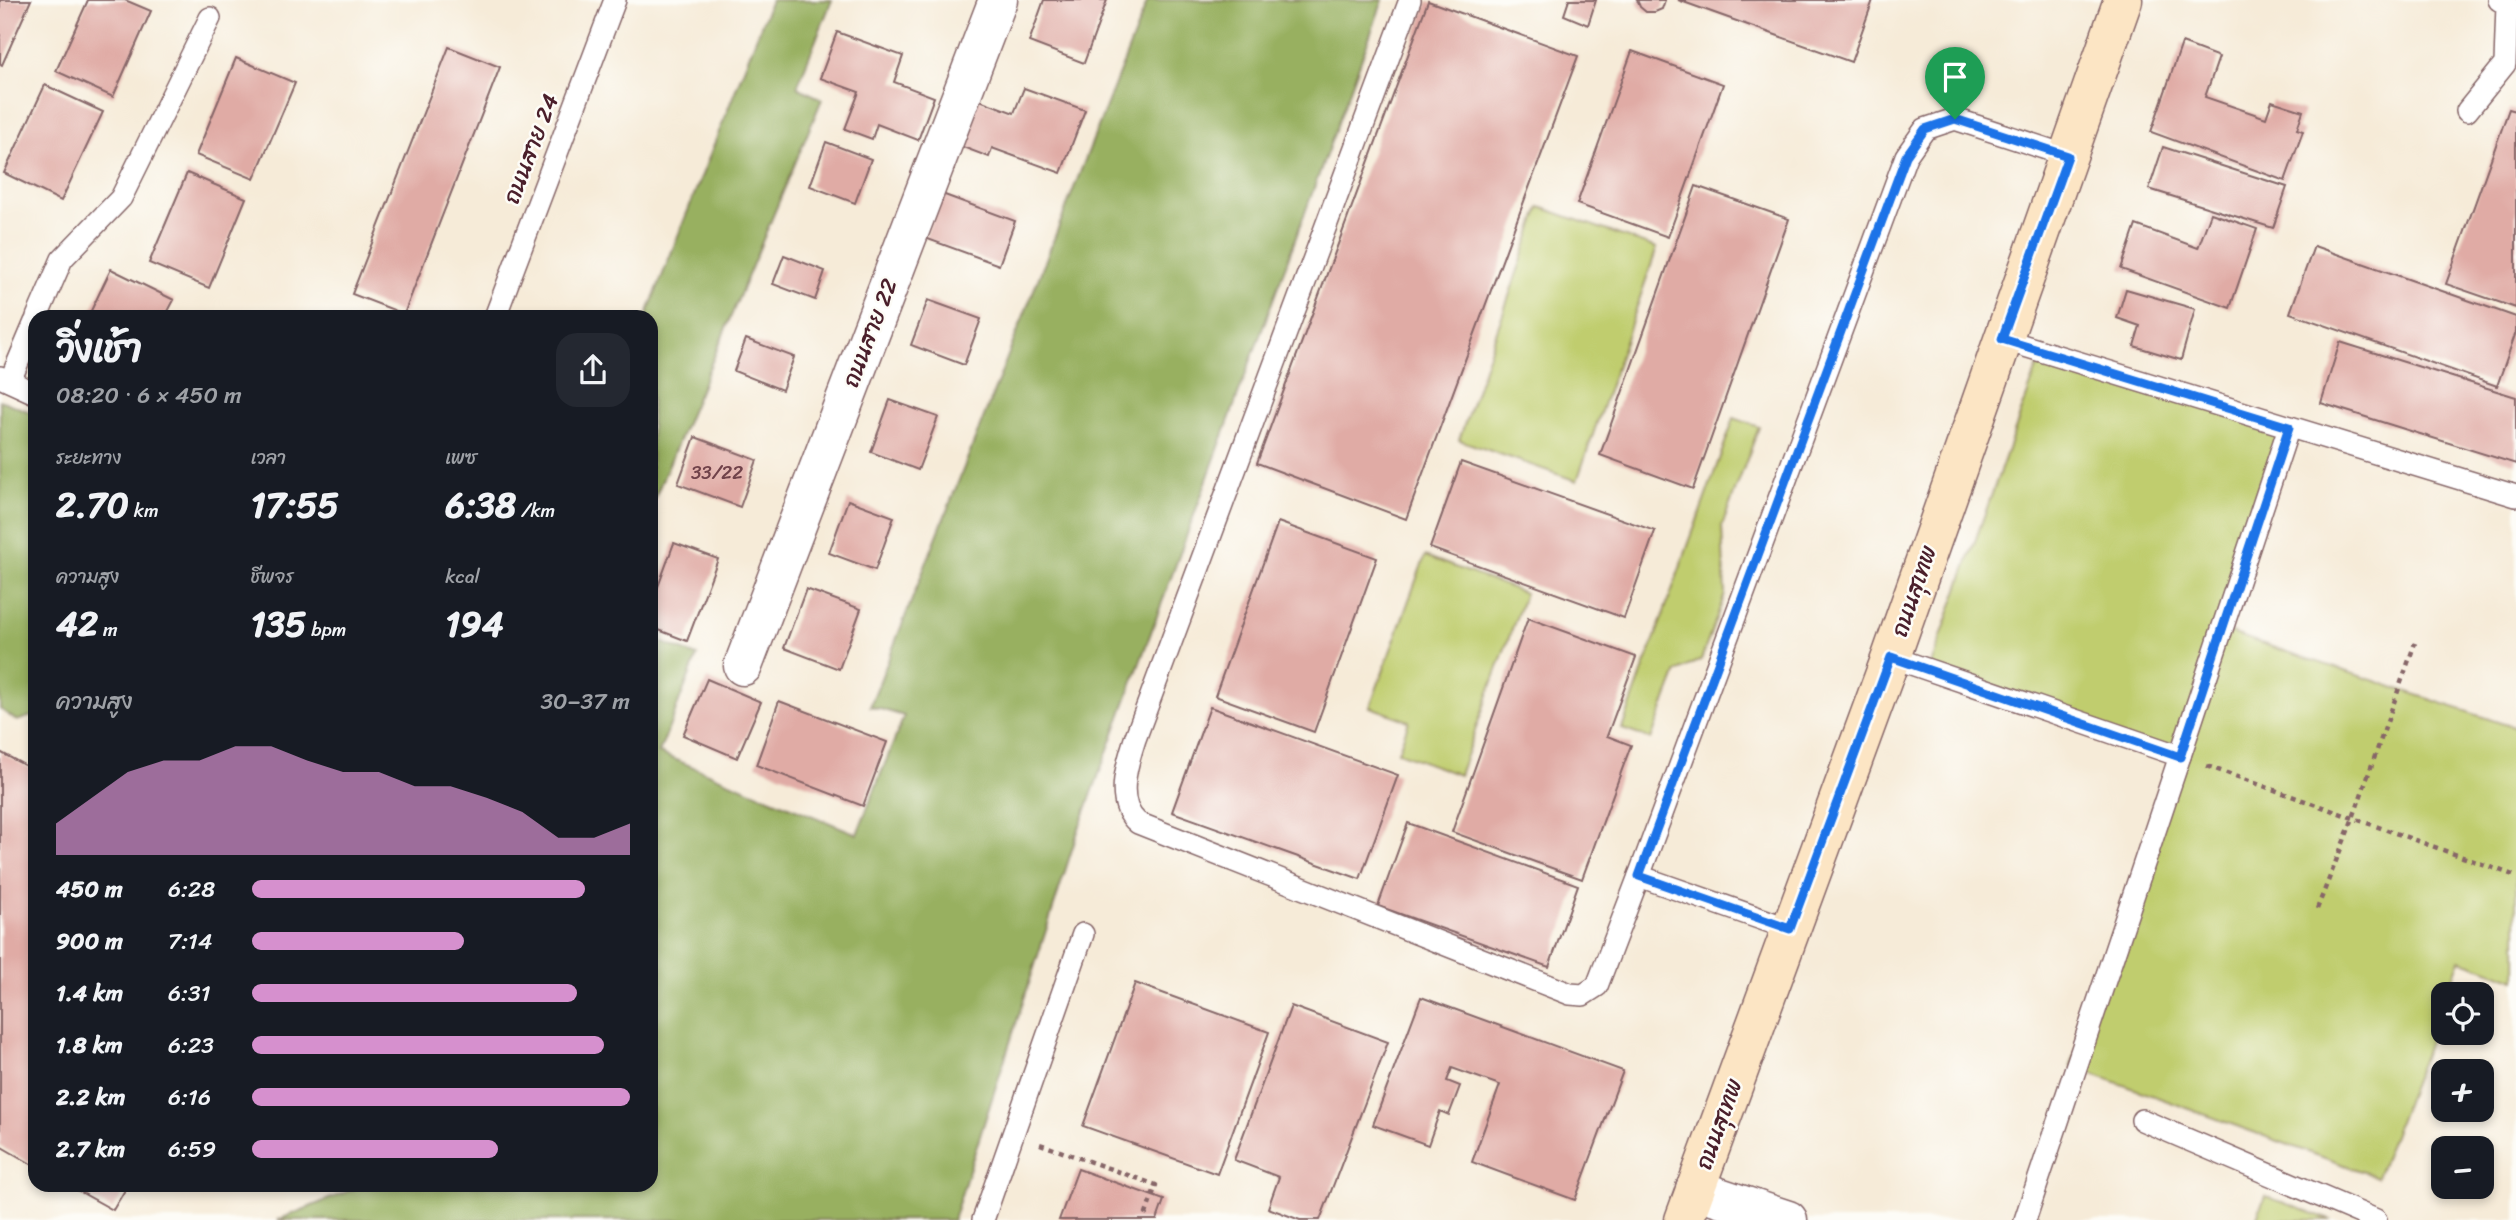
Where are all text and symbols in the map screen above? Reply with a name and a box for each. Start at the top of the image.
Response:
pin [1925,47,1985,119]
icon: arrive [1936,58,1974,96]
street label: ถนนสาย 24 [491,88,571,210]
street label: ถนนสาย 22 [830,272,910,394]
text: วิ่งเช้า [56,315,142,382]
button: share [556,333,630,407]
text: 08:20 · 6 × 450 m [56,375,242,416]
text: ระยะทาง [56,441,121,474]
text: เวลา [251,441,286,474]
text: เพซ [445,441,477,474]
house number: 33/22 [691,456,743,489]
text: 2.70 [56,474,129,536]
text: 17:55 [251,474,339,536]
text: 6:38 [445,474,516,536]
text: km [129,494,159,527]
text: /km [516,494,555,527]
street label: ถนนสุเทพ [1879,539,1949,643]
text: ความสูง [56,560,119,593]
text: ชีพจร [251,560,294,593]
text: kcal [445,560,480,593]
text: 42 [56,593,98,655]
text: 135 [251,593,306,655]
text: 194 [445,593,504,655]
text: m [98,613,118,646]
text: bpm [306,613,346,646]
text: ความสูง [56,681,132,722]
text: 30–37 m [540,681,630,722]
text: 450 m [56,869,123,910]
text: 6:28 [168,869,215,910]
text: 900 m [56,921,123,962]
text: 7:14 [168,921,212,962]
text: 1.4 km [56,973,123,1014]
text: 6:31 [168,973,211,1014]
map controls [2431,982,2494,1199]
button: locate [2431,982,2494,1045]
text: 1.8 km [56,1025,123,1066]
text: 6:23 [168,1025,214,1066]
button: + [2431,1059,2494,1122]
street label: ถนนสุเทพ [1683,1072,1755,1176]
text: 2.2 km [56,1077,125,1118]
text: 6:16 [168,1077,211,1118]
text: 2.7 km [56,1129,125,1170]
text: 6:59 [168,1129,216,1170]
button: − [2431,1136,2494,1199]

